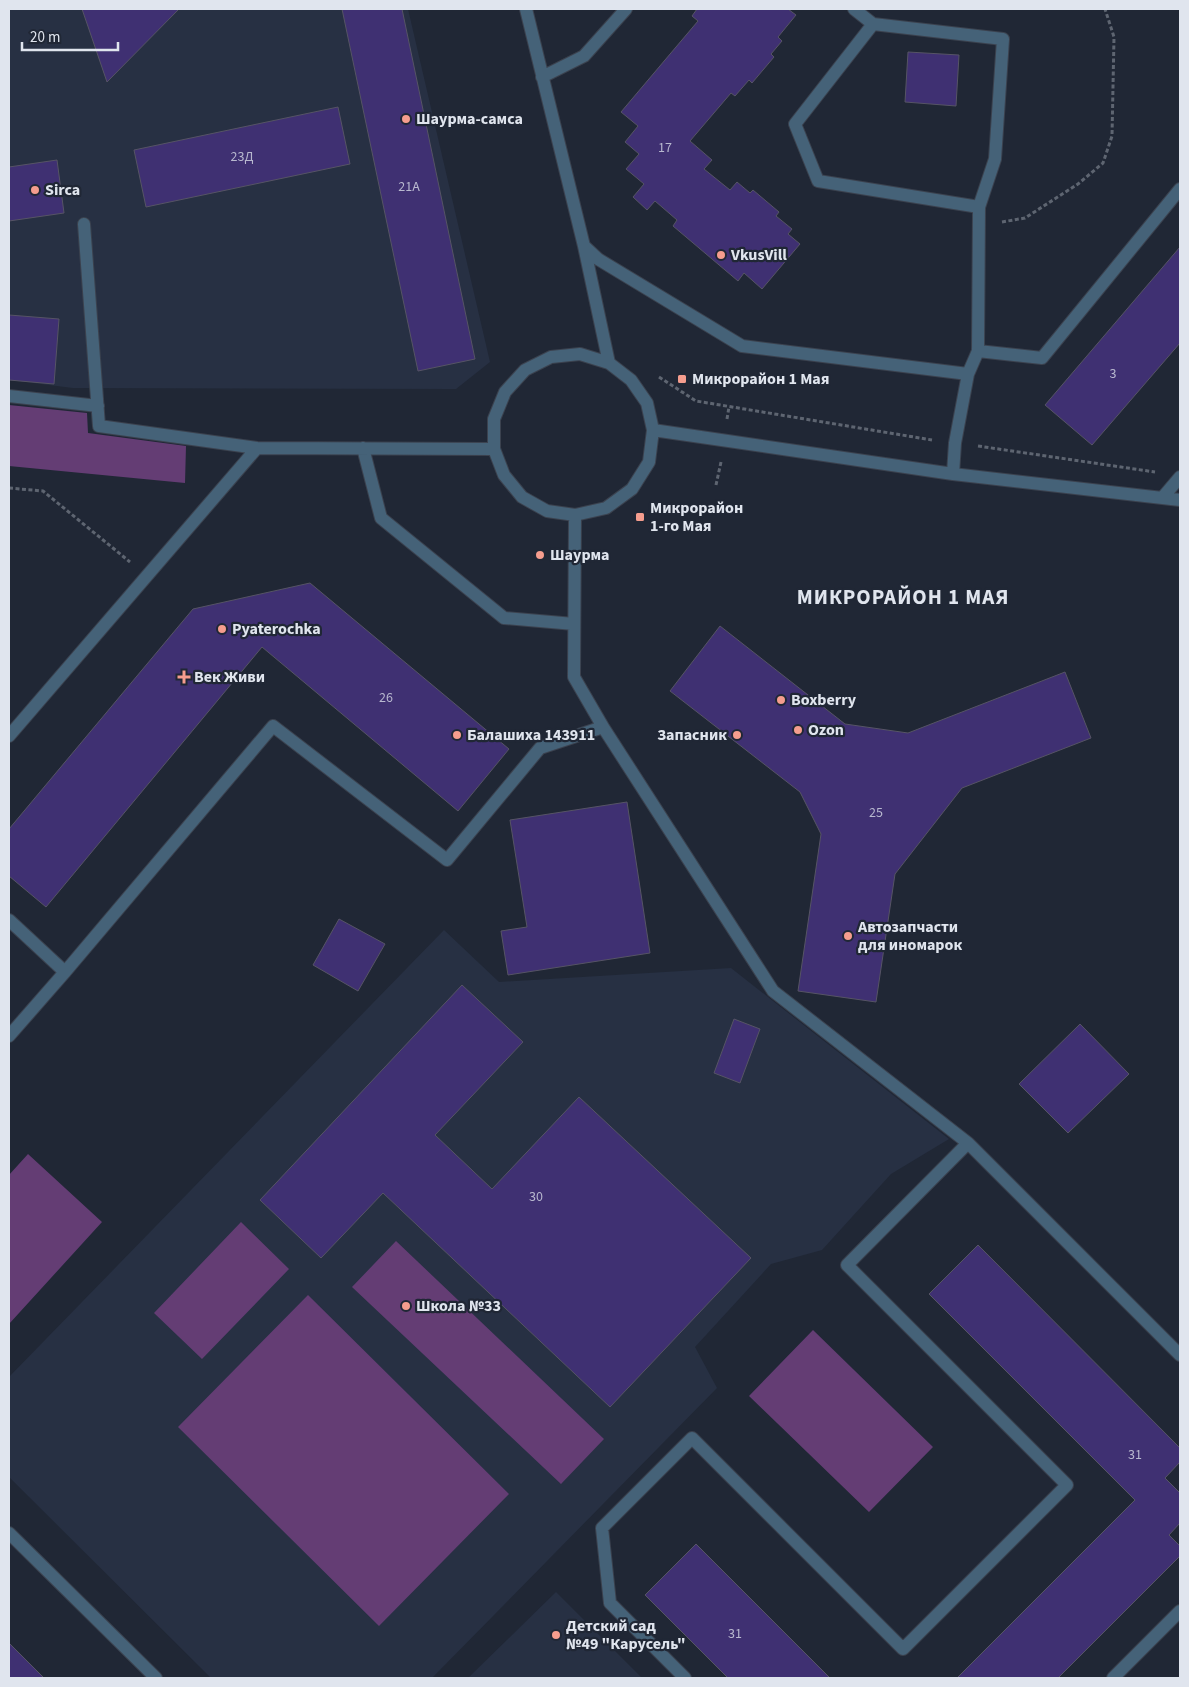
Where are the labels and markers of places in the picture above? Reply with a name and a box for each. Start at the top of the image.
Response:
place label: Шаурма-самса [416,108,523,130]
marker: Шаурма-самса [400,113,412,125]
place label: Sirca [45,179,80,201]
marker: Sirca [29,184,41,196]
place label: VkusVill [730,244,787,266]
marker: VkusVill [715,249,727,261]
place label: Микрорайон 1 Мая [692,368,829,390]
marker: Микрорайон 1 Мая [676,373,688,385]
place label: Микрорайон 1-го Мая [650,497,743,537]
marker: Микрорайон 1-го Мая [634,511,646,523]
place label: Шаурма [550,544,610,566]
marker: Шаурма [534,549,546,561]
place label: Pyaterochka [232,618,321,640]
marker: Pyaterochka [216,623,228,635]
place label: Век Живи [194,666,265,688]
marker: Век Живи [178,671,190,683]
place label: Boxberry [791,689,857,711]
marker: Boxberry [775,694,787,706]
place label: Ozon [808,719,844,741]
place label: Балашиха 143911 [467,724,595,746]
place label: Запасник [657,724,727,746]
marker: Ozon [792,724,804,736]
marker: Балашиха 143911 [451,729,463,741]
marker: Запасник [731,729,743,741]
place label: Автозапчасти для иномарок [857,916,962,956]
marker: Автозапчасти для иномарок [842,930,854,942]
place label: Школа №33 [416,1295,501,1317]
marker: Школа №33 [400,1300,412,1312]
place label: Детский сад №49 "Карусель" [566,1615,686,1655]
marker: Детский сад №49 "Карусель" [550,1629,562,1641]

